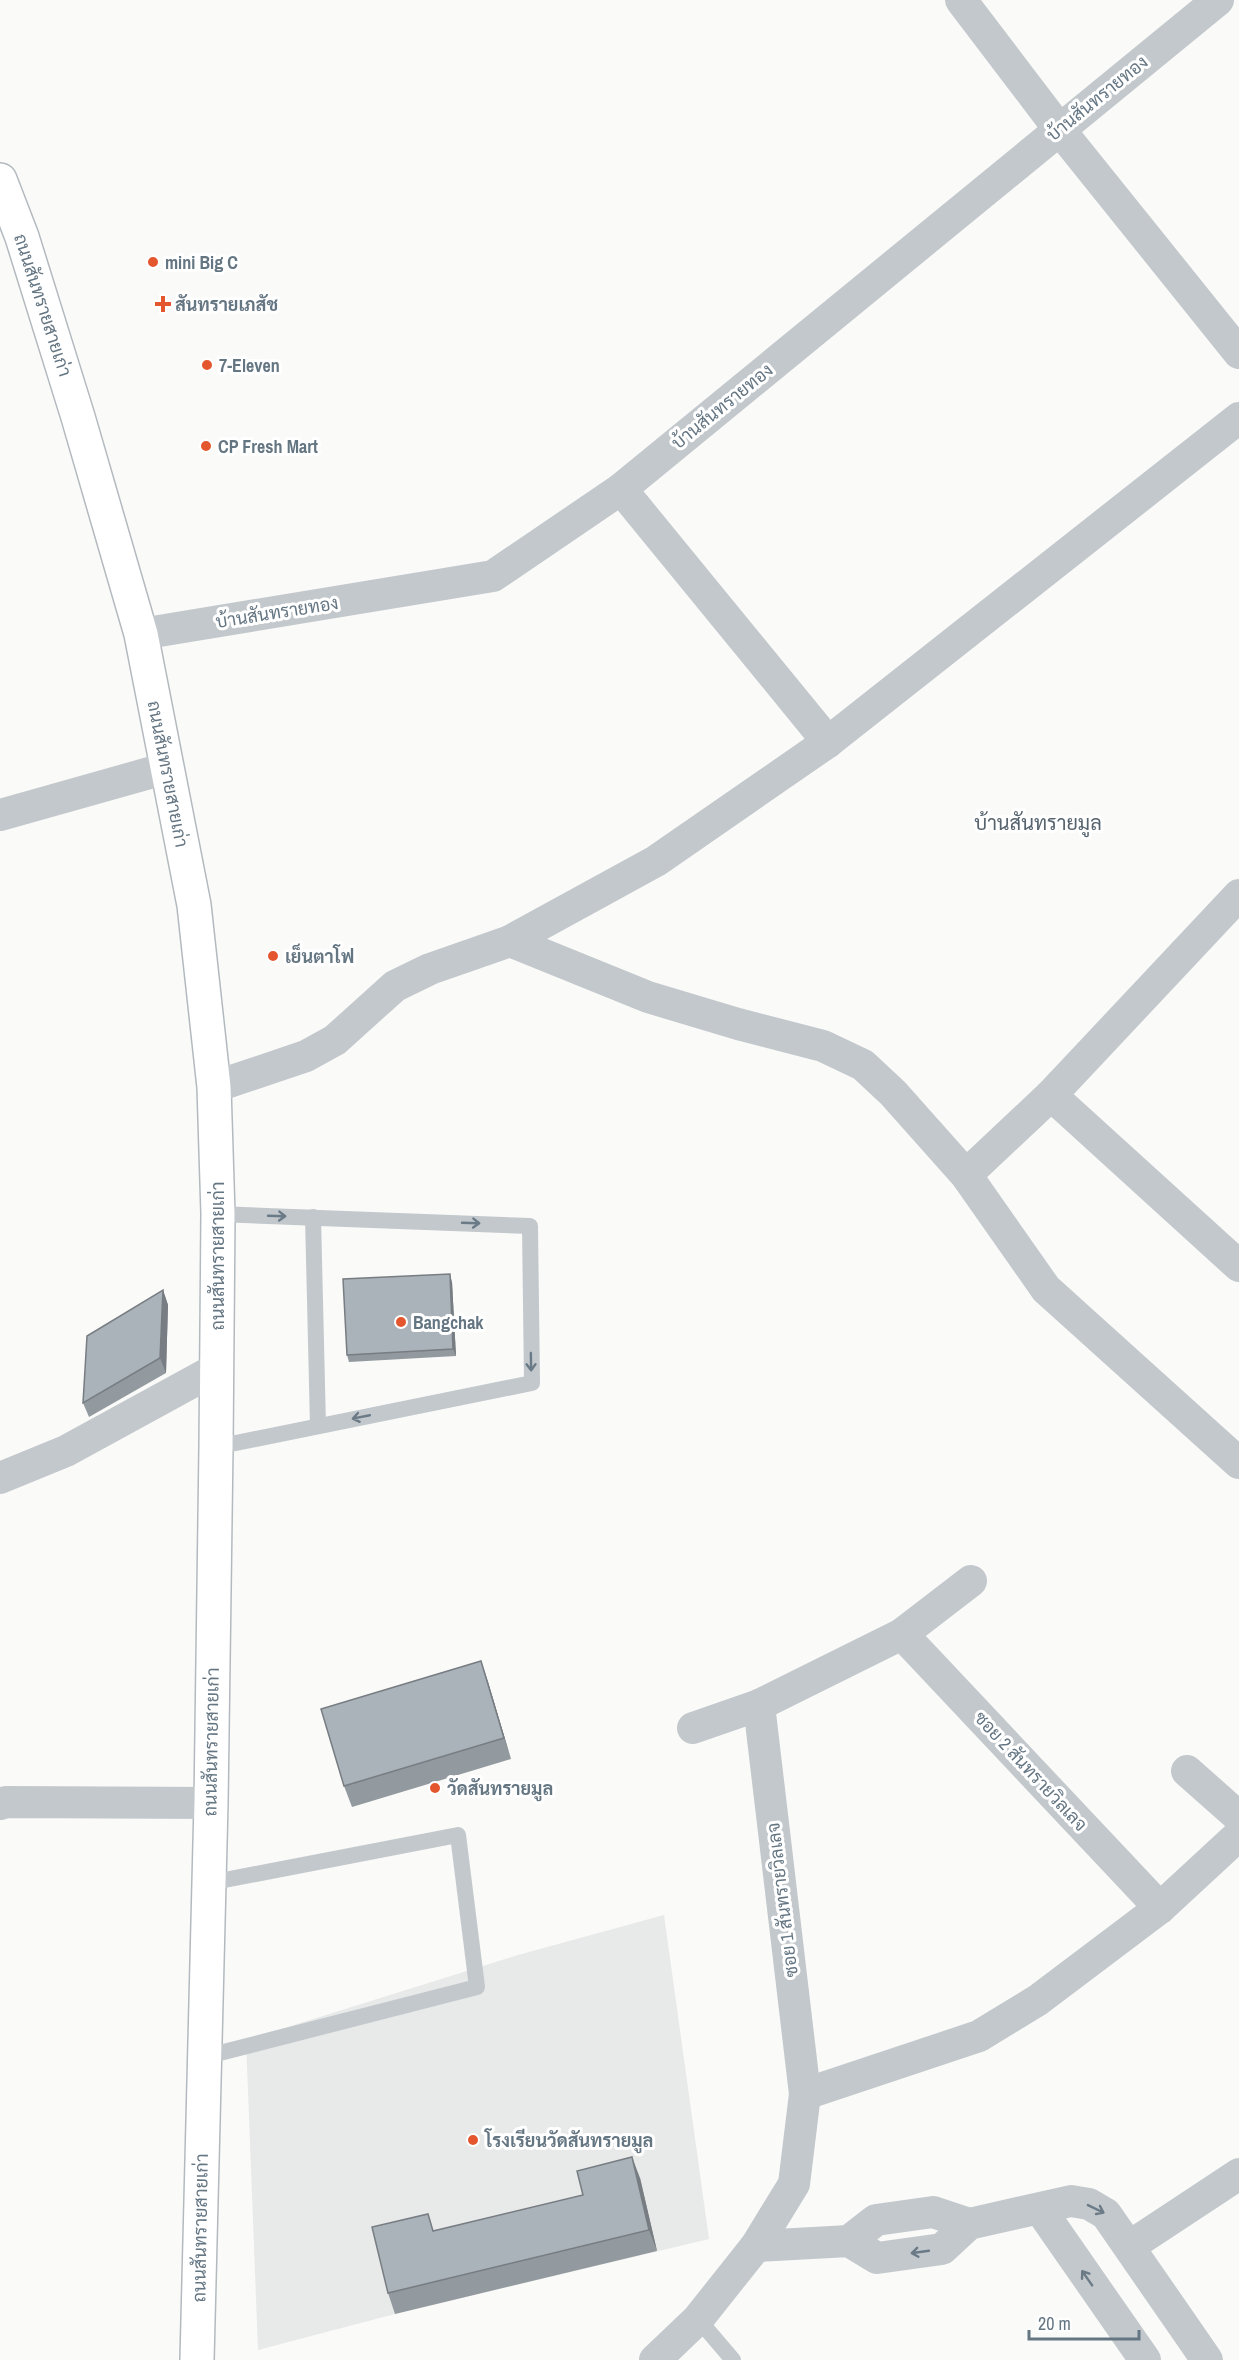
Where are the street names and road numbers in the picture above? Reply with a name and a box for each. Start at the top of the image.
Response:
street label: บ้านสันทรายทอง [1041,49,1153,147]
street label: ถนนสันทรายสายเก่า [8,230,78,380]
street label: บ้านสันทรายทอง [666,357,778,455]
street label: บ้านสันทรายทอง [214,590,340,634]
street label: ถนนสันทรายสายเก่า [142,698,194,850]
street label: ถนนสันทรายสายเก่า [205,1181,230,1331]
street label: ถนนสันทรายสายเก่า [197,1667,225,1817]
street label: ซอย 2 สันทรายวิลเลจ [969,1706,1093,1836]
street label: ซอย 1 สันทรายวิลเลจ [760,1821,804,1979]
street label: ถนนสันทรายสายเก่า [186,2153,214,2303]

